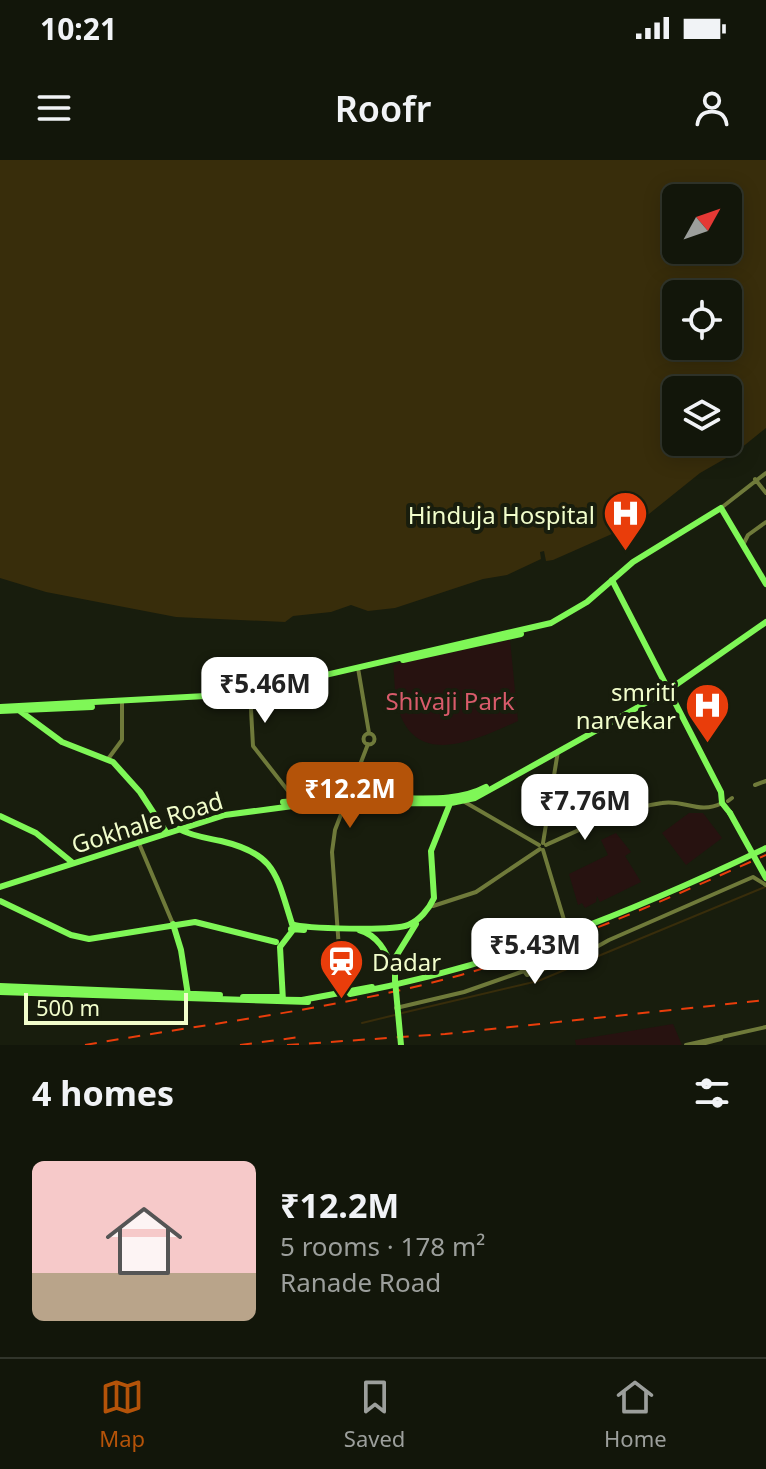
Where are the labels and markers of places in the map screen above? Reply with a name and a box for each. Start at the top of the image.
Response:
hospital icon: Hinduja Hospital [602,490,650,553]
place label: Hinduja Hospital [408,498,595,531]
pin: ₹5.46M [200,657,330,725]
place label: smriti narvekar [576,675,676,736]
hospital icon: smriti narvekar [683,681,731,744]
pin: ₹12.2M [285,762,415,830]
pin: ₹7.76M [520,774,650,842]
pin: ₹5.43M [470,918,600,986]
station icon: Dadar [317,937,365,1000]
place label: Dadar [372,945,441,978]

